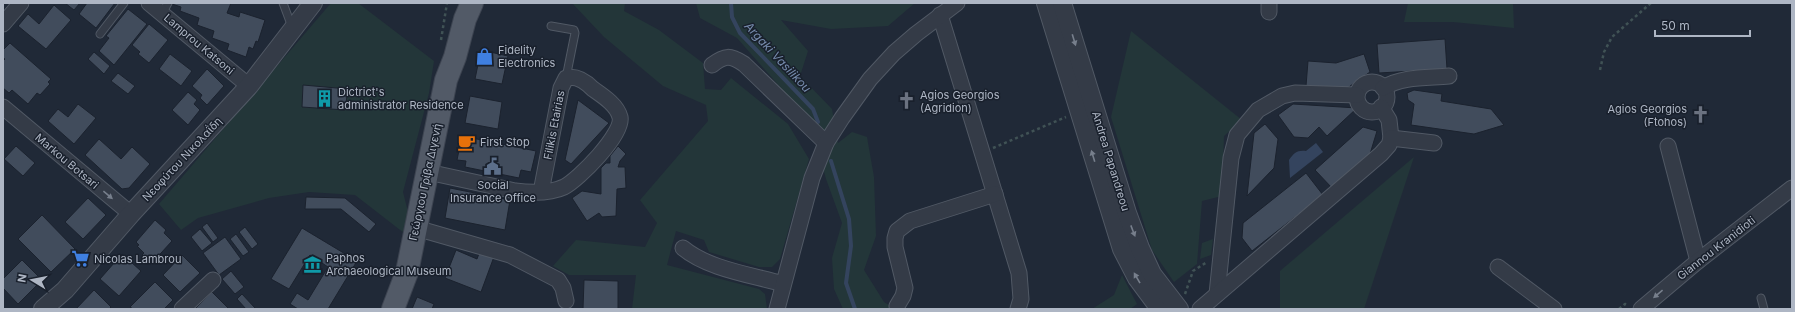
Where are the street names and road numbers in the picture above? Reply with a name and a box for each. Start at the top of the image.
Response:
street label: Lamprou Katsoni [161,11,237,77]
street label: Filikis Etairias [540,89,568,161]
street label: Andrea Papandreou [1089,109,1133,213]
street label: Νεοφύτου Νικολαΐδη [139,114,225,204]
street label: Γεώργιου Γρίβα Διγενή [406,122,444,242]
street label: Markou Botsari [32,130,102,192]
street label: Giannou Kranidioti [1674,213,1758,283]

